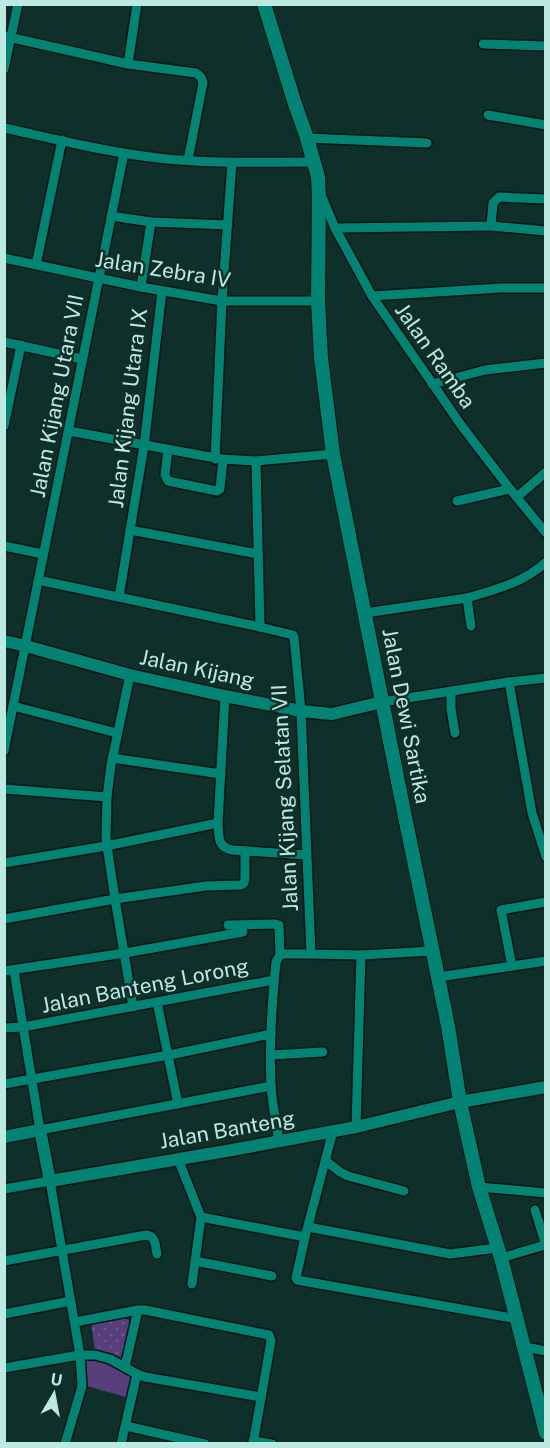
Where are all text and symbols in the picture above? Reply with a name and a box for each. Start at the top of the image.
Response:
street label: Jalan Zebra IV [93,246,233,293]
street label: Jalan Kijang Utara VII [25,292,88,500]
street label: Jalan Ramba [390,298,481,413]
street label: Jalan Kijang Utara IX [103,306,152,509]
street label: Jalan Dewi Sartika [377,626,436,806]
street label: Jalan Kijang [137,644,257,693]
street label: Jalan Kijang Selatan VII [266,684,303,912]
street label: Jalan Banteng Lorong [39,953,251,1018]
street label: Jalan Banteng [157,1105,297,1154]
north arrow [24,1364,84,1424]
text: U [49,1369,64,1390]

